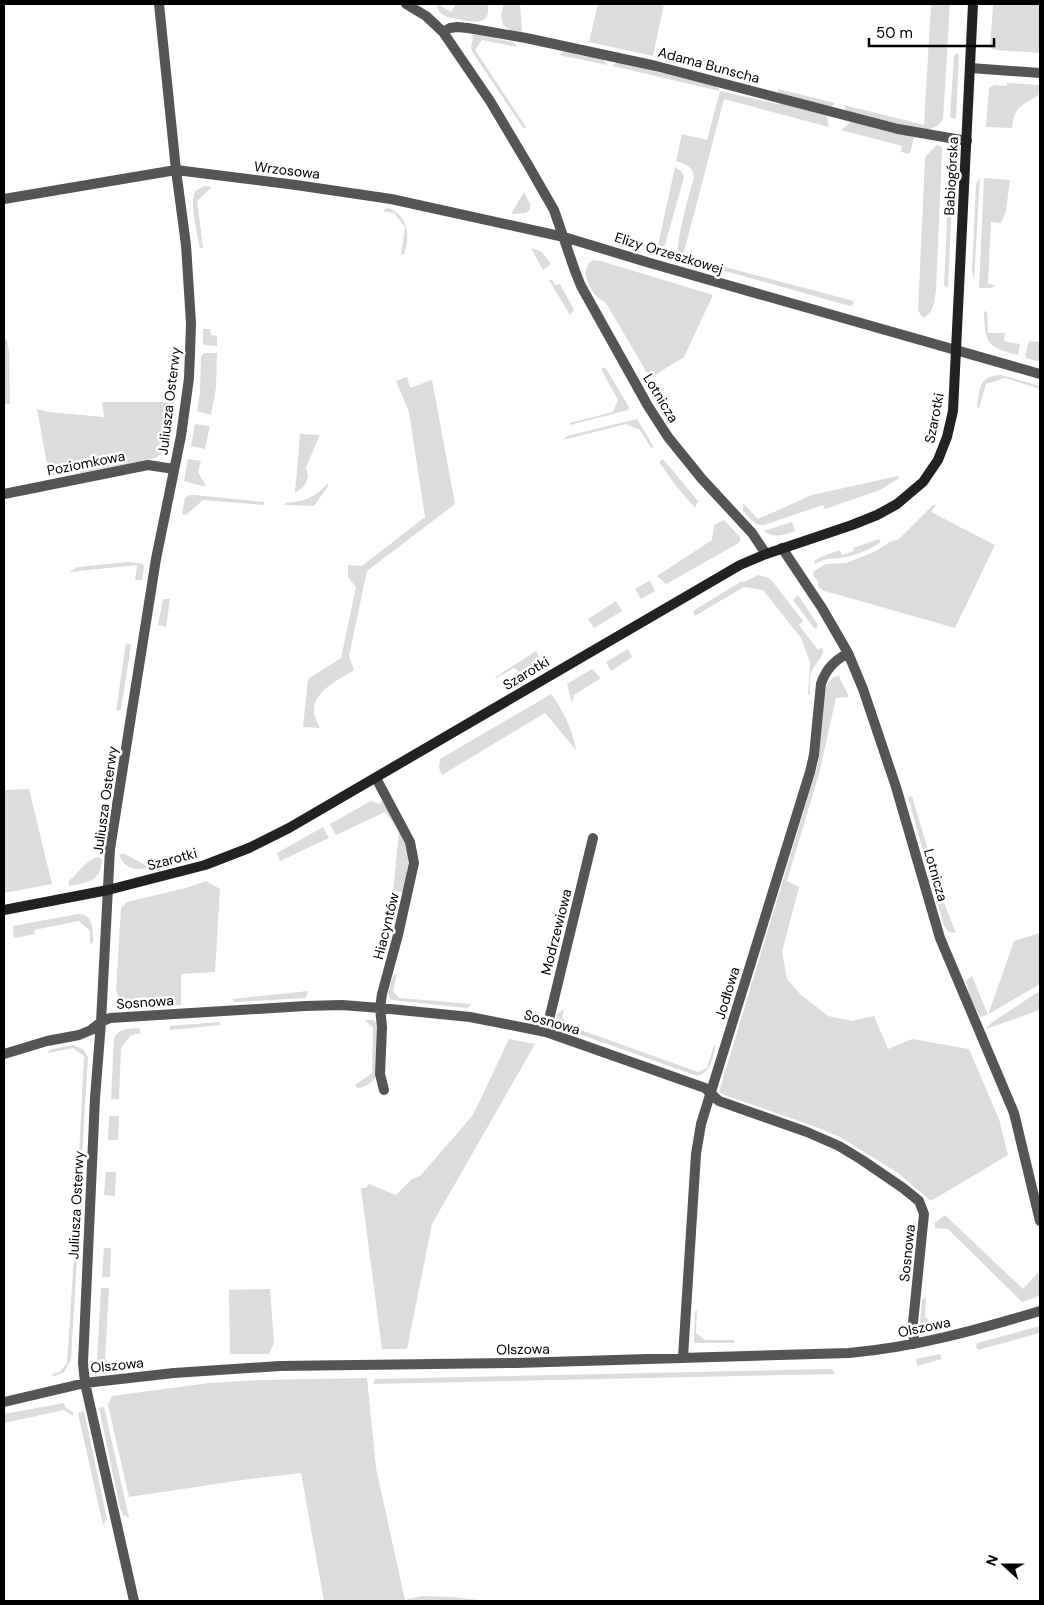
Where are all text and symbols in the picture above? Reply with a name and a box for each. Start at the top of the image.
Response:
scale bar [869,15,994,47]
text: 50 m [876,23,913,43]
street label: Adama Bunscha [656,43,762,87]
street label: Babiogórska [940,136,962,216]
street label: Wrzosowa [253,157,321,183]
street label: Elizy Orzeszkowej [613,228,725,278]
street label: Juliusza Osterwy [153,346,185,456]
street label: Lotnicza [639,370,683,426]
street label: Szarotki [920,391,948,445]
street label: Poziomkowa [45,447,127,479]
street label: Szarotki [500,652,552,694]
street label: Juliusza Osterwy [89,745,122,855]
street label: Szarotki [145,844,199,874]
street label: Lotnicza [920,847,952,903]
street label: Modrzewiowa [537,887,575,977]
street label: Hiacyntów [369,890,403,961]
street label: Jodłowa [711,965,743,1021]
street label: Sosnowa [116,991,174,1013]
street label: Sosnowa [522,1005,582,1039]
street label: Juliusza Osterwy [64,1150,88,1260]
street label: Sosnowa [895,1223,919,1283]
street label: Olszowa [896,1313,952,1341]
street label: Olszowa [496,1340,550,1358]
street label: Olszowa [89,1353,145,1377]
north arrow [979,1540,1029,1590]
text: N [982,1552,1002,1568]

